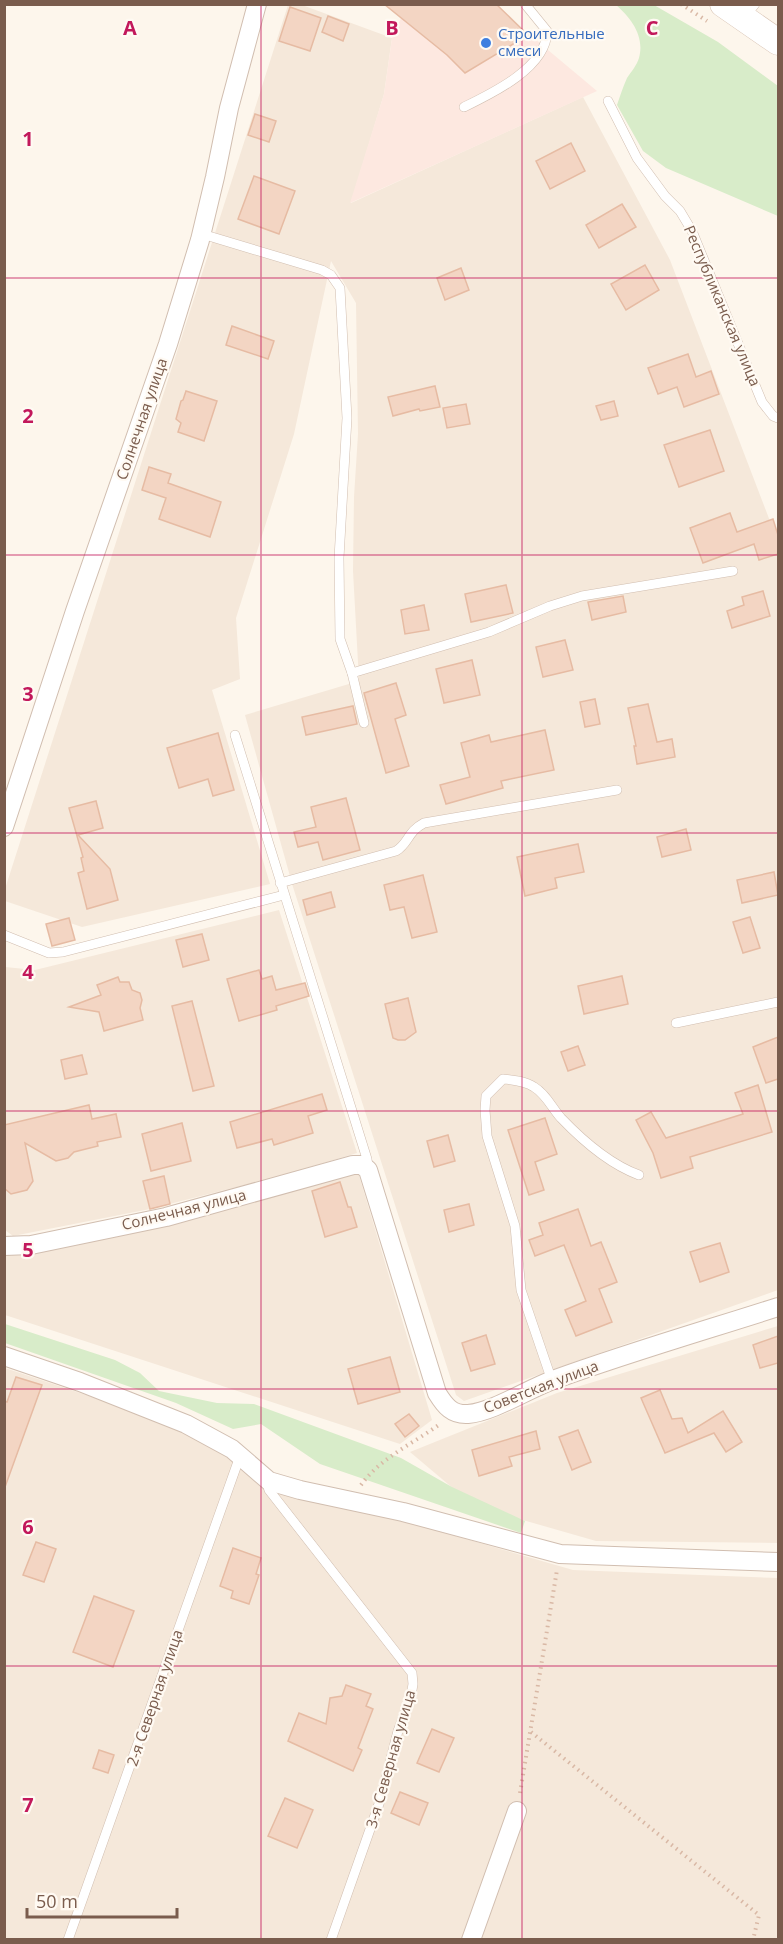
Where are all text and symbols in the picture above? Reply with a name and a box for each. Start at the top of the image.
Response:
text: A [123,14,137,41]
text: B [385,14,399,41]
text: C [646,14,659,41]
place label: Строительные смеси [498,23,605,60]
marker: Строительные смеси [479,36,493,50]
text: 1 [22,125,34,152]
street label: Республиканская улица [680,222,766,389]
street label: Солнечная улица [111,355,171,482]
text: 2 [22,402,34,429]
text: 3 [22,680,34,707]
text: 4 [22,958,34,985]
street label: Солнечная улица [119,1184,248,1234]
text: 5 [22,1236,34,1263]
street label: Советская улица [480,1355,601,1417]
text: 6 [22,1513,34,1540]
street label: 2-я Северная улица [121,1627,187,1769]
street label: 3-я Северная улица [361,1687,419,1830]
text: 7 [22,1791,34,1818]
scale bar [27,1881,177,1919]
text: 50 m [36,1889,78,1913]

